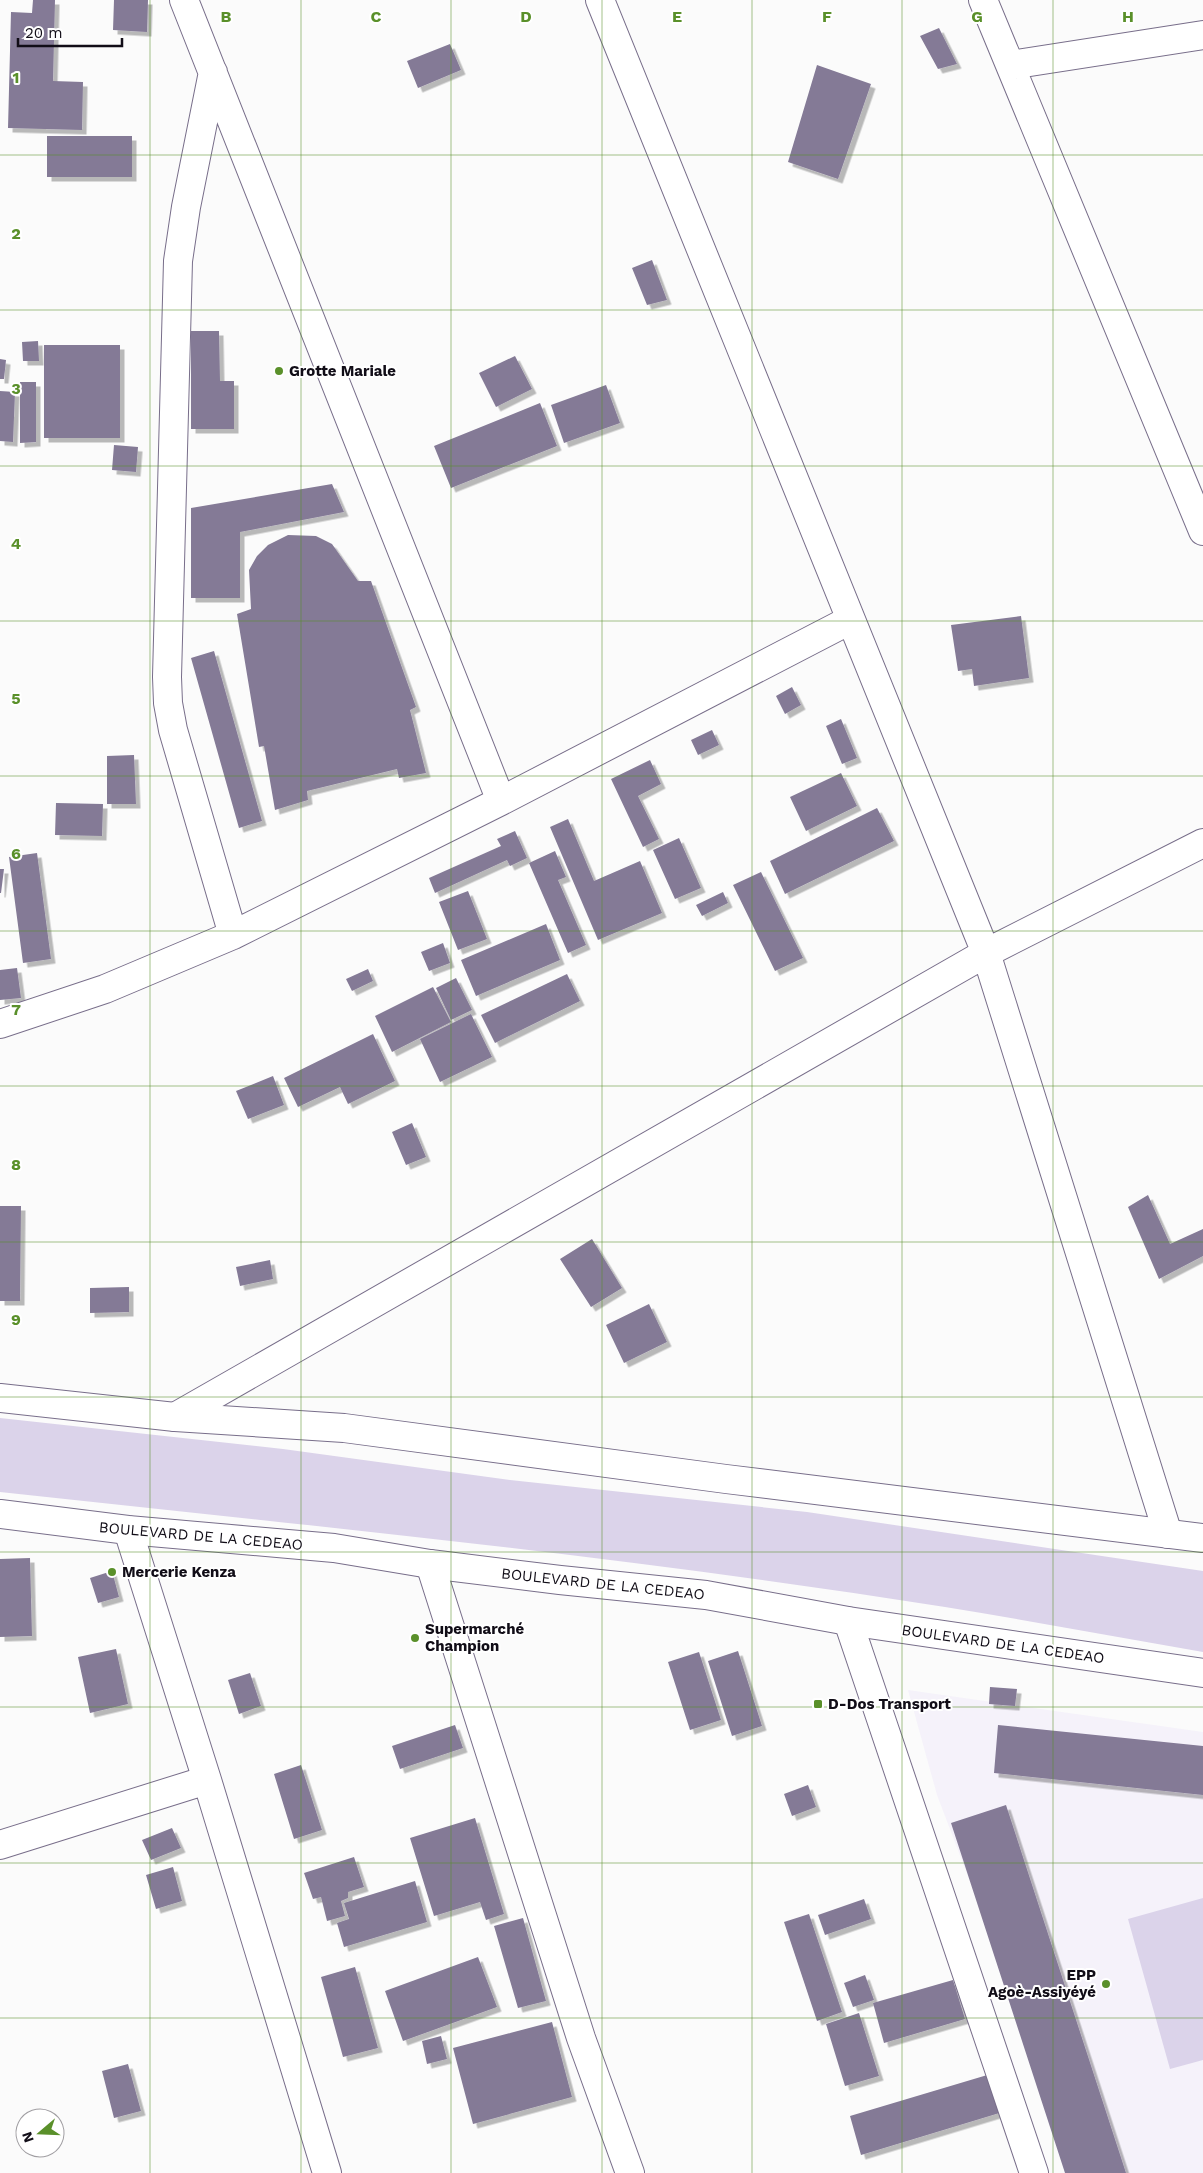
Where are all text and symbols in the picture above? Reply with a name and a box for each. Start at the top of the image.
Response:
text: B [221,7,232,26]
text: C [371,7,382,26]
text: D [520,7,532,26]
text: E [672,7,682,26]
text: F [822,7,832,26]
text: G [971,7,983,26]
text: H [1122,7,1134,26]
scale bar [18,15,121,47]
text: 20 m [25,24,63,42]
text: 1 [13,68,19,87]
text: 2 [11,224,21,243]
place label: Grotte Mariale [289,362,396,380]
marker: Grotte Mariale [273,365,285,377]
text: 3 [11,379,21,398]
text: 4 [11,534,21,553]
text: 5 [11,689,21,708]
text: 6 [11,844,21,863]
text: 7 [11,1000,21,1019]
text: 8 [11,1155,21,1174]
text: 9 [11,1310,21,1329]
street label: BOULEVARD DE LA CEDEAO [98,1518,304,1554]
place label: Mercerie Kenza [122,1563,236,1581]
street label: BOULEVARD DE LA CEDEAO [500,1564,706,1604]
marker: Mercerie Kenza [106,1566,118,1578]
place label: Supermarché Champion [425,1620,524,1655]
street label: BOULEVARD DE LA CEDEAO [900,1621,1106,1667]
marker: Supermarché Champion [409,1632,421,1644]
place label: D-Dos Transport [828,1695,951,1713]
marker: D-Dos Transport [812,1698,824,1710]
place label: EPP Agoè-Assiyéyé [988,1966,1096,2001]
marker: EPP Agoè-Assiyéyé [1100,1978,1112,1990]
north arrow [15,2108,65,2158]
text: N [18,2130,37,2145]

